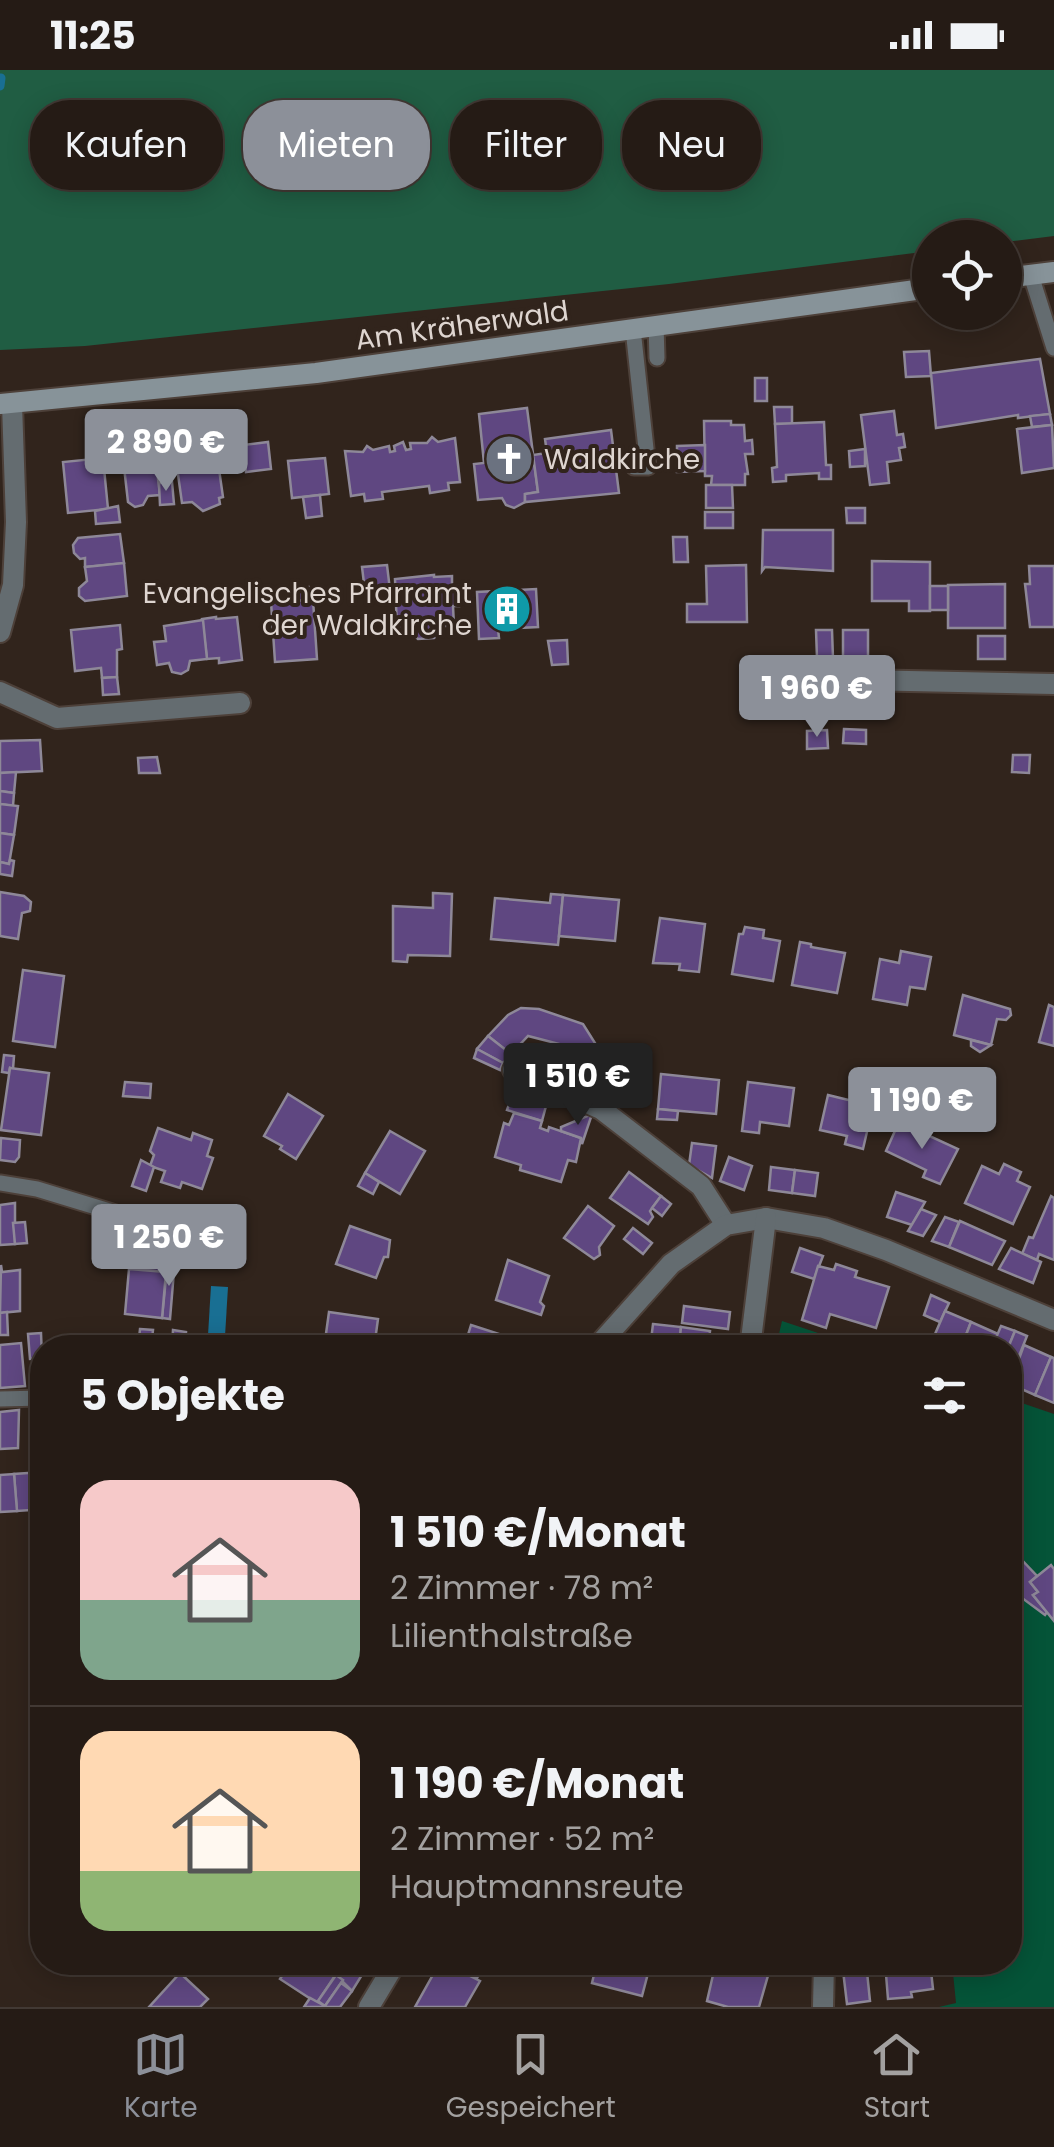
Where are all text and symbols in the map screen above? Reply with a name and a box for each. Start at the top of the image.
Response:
text: 11:25 [50,9,136,62]
chip: Kaufen [30,100,223,190]
chip: Mieten [243,100,430,190]
chip: Filter [450,100,602,190]
chip: Neu [622,100,761,190]
map controls [912,220,1022,330]
button: locate [912,220,1022,330]
street label: Am Kräherwald [353,291,571,360]
pin: 2 890 € [74,409,258,494]
text: 2 890 € [107,419,225,464]
church icon: Waldkirche [483,433,535,485]
place label: Waldkirche [544,440,700,479]
place label: Evangelisches Pfarramt der Waldkirche [143,574,472,645]
building icon: Evangelisches Pfarramt der Waldkirche [481,583,533,635]
pin: 1 960 € [725,655,909,740]
text: 1 960 € [761,665,873,710]
pin: 1 510 € [486,1043,670,1128]
text: 1 510 € [526,1053,630,1098]
pin: 1 190 € [830,1067,1014,1152]
text: 1 190 € [870,1077,974,1122]
pin: 1 250 € [77,1204,261,1289]
text: 1 250 € [113,1214,225,1259]
text: 5 Objekte [80,1366,285,1425]
icon: filters [917,1368,972,1423]
text: 1 510 €/Monat [390,1503,686,1562]
icon: home [160,1520,280,1640]
text: 2 Zimmer · 78 m² [390,1565,653,1610]
text: Lilienthalstraße [390,1613,633,1658]
text: 1 190 €/Monat [390,1754,684,1813]
icon: home [160,1771,280,1891]
text: 2 Zimmer · 52 m² [390,1816,654,1861]
text: Hauptmannsreute [390,1864,684,1909]
tab: Karte [124,2027,198,2129]
tab: Gespeichert [446,2027,616,2129]
tab: Start [864,2027,930,2129]

